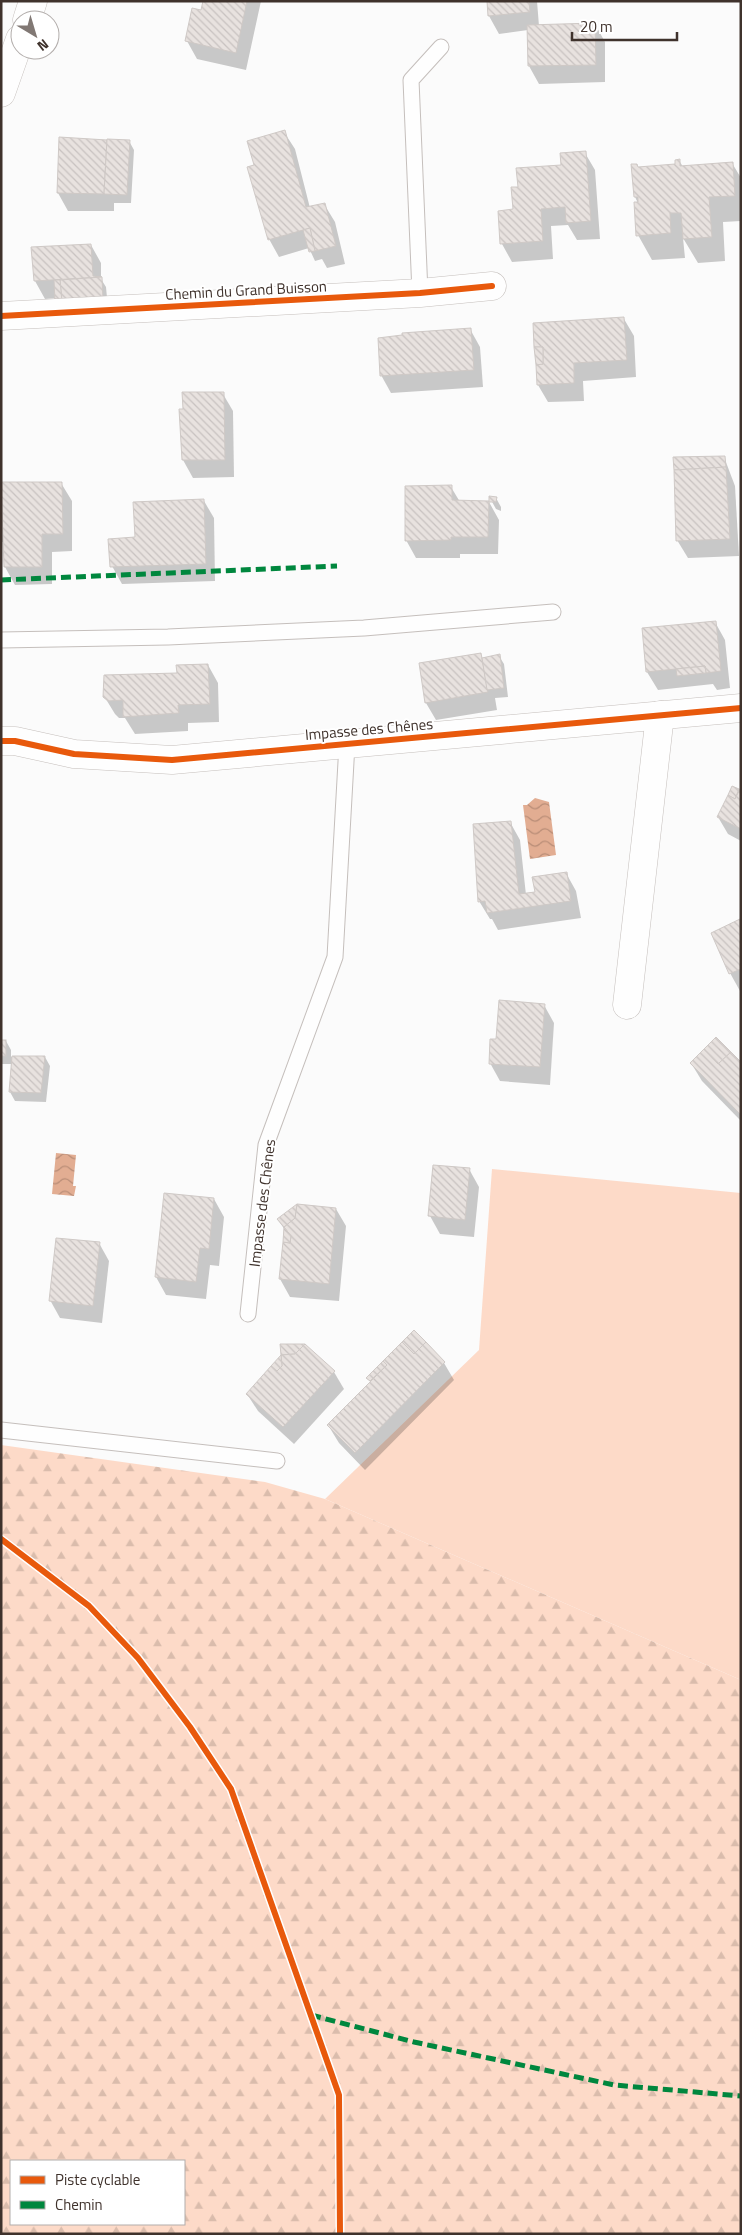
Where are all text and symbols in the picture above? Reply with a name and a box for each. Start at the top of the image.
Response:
north arrow [10,10,60,60]
scale bar [572,10,677,42]
text: 20 m [580,15,613,38]
text: N [33,34,54,57]
street label: Chemin du Grand Buisson [165,274,327,306]
street label: Impasse des Chênes [304,712,434,746]
street label: Impasse des Chênes [243,1138,281,1268]
legend [10,2160,185,2225]
text: Piste cyclable [55,2168,140,2191]
text: Chemin [55,2193,103,2216]

